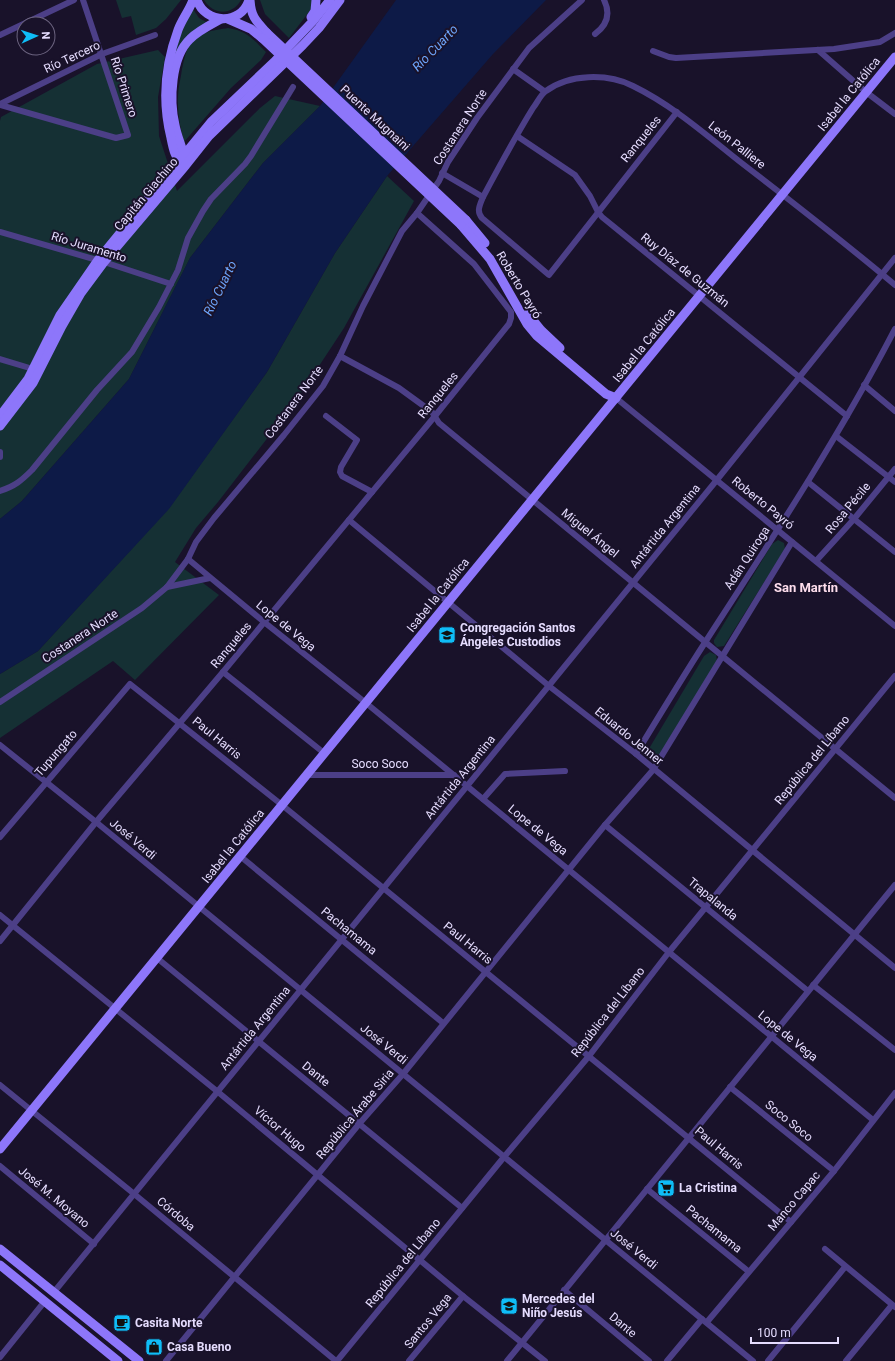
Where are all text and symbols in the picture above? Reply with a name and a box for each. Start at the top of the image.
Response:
north arrow [16,16,56,56]
water label: Río Cuarto [409,22,461,74]
text: N [39,31,52,40]
street label: Río Tercero [42,38,102,76]
street label: Isabel la Católica [815,54,883,134]
street label: Río Primero [108,55,140,119]
street label: Puente Mugnaini [337,82,413,154]
street label: Costanera Norte [430,86,490,168]
street label: Ranqueles [618,113,664,165]
street label: León Palliere [706,118,768,172]
street label: Capitán Giachino [111,155,181,233]
street label: Río Juramento [50,229,128,265]
street label: Ruy Díaz de Guzmán [638,230,732,310]
street label: Roberto Payró [493,249,545,321]
water label: Río Cuarto [200,258,240,318]
street label: Isabel la Católica [610,305,678,385]
street label: Costanera Norte [262,363,326,441]
street label: Ranqueles [415,369,461,421]
street label: Roberto Payró [729,474,797,532]
street label: Rosa Pécile [823,480,873,536]
street label: Antártida Argentina [627,481,703,571]
street label: Miguel Ángel [559,505,622,560]
street label: Adán Quiroga [721,524,773,592]
street label: Isabel la Católica [404,555,472,635]
district label: San Martín [774,580,838,595]
street label: Lope de Vega [253,598,319,654]
street label: Costanera Norte [39,606,121,666]
street label: Ranqueles [208,619,254,671]
place label: Congregación Santos Ángeles Custodios [460,621,576,649]
school or university icon: Congregación Santos Ángeles Custodios [437,625,457,645]
street label: Eduardo Jenner [592,704,666,768]
street label: República del Líbano [772,712,852,807]
street label: Paul Harris [190,714,244,762]
street label: Tupungato [32,727,80,779]
street label: Antártida Argentina [422,732,498,822]
street label: Soco Soco [351,757,409,771]
street label: Lope de Vega [505,802,571,858]
street label: Isabel la Católica [199,806,267,886]
street label: José Verdi [107,816,159,863]
street label: Trapalanda [685,875,741,923]
street label: Pachamama [318,904,380,958]
street label: Paul Harris [441,919,495,967]
street label: República del Líbano [568,964,648,1060]
street label: Antártida Argentina [217,983,293,1073]
street label: Lope de Vega [755,1008,821,1064]
street label: José Verdi [358,1021,410,1067]
street label: Dante [299,1059,333,1089]
street label: República Árabe Siria [312,1065,397,1162]
street label: Soco Soco [762,1098,816,1145]
street label: Víctor Hugo [251,1103,309,1155]
street label: Paul Harris [692,1124,746,1172]
street label: José M. Moyano [16,1163,92,1231]
street label: Manco Capac [765,1168,823,1234]
supermarket icon: La Cristina [656,1178,676,1198]
place label: La Cristina [679,1181,737,1195]
street label: Córdoba [154,1194,198,1234]
street label: Pachamama [683,1202,745,1256]
street label: República del Líbano [363,1215,443,1310]
street label: José Verdi [608,1226,660,1272]
street label: Santos Vega [401,1291,455,1351]
place label: Mercedes del Niño Jesús [522,1292,595,1320]
school or university icon: Mercedes del Niño Jesús [499,1296,519,1316]
street label: Dante [607,1310,639,1340]
cafe icon: Casita Norte [112,1313,132,1333]
place label: Casita Norte [135,1316,203,1330]
scale bar [751,1319,838,1345]
text: 100 m [757,1326,791,1340]
shop icon: Casa Bueno [144,1337,164,1357]
place label: Casa Bueno [167,1340,231,1354]

